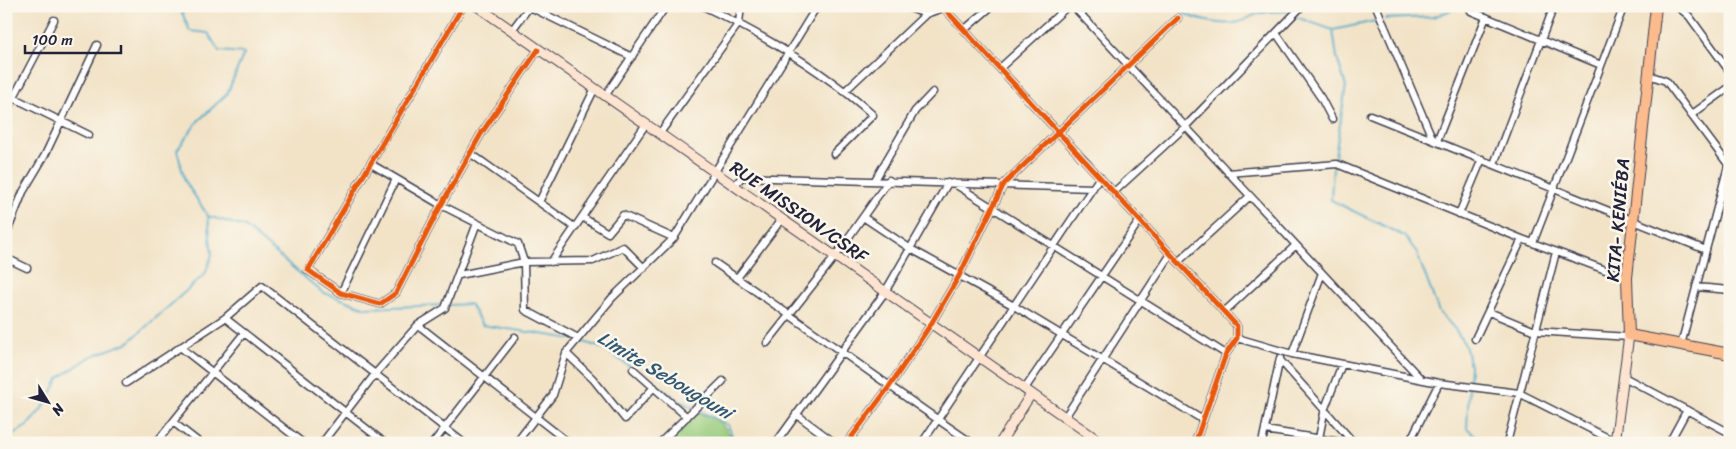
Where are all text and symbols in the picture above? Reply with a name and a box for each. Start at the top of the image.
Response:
scale bar [25,22,121,54]
text: 100 m [32,27,73,53]
street label: RUE MISSION/CSRF [723,152,876,272]
street label: KITA- KENIÉBA [1597,157,1639,283]
water label: Limite Sebougouni [591,321,742,430]
north arrow [22,376,72,426]
text: N [45,397,71,421]

